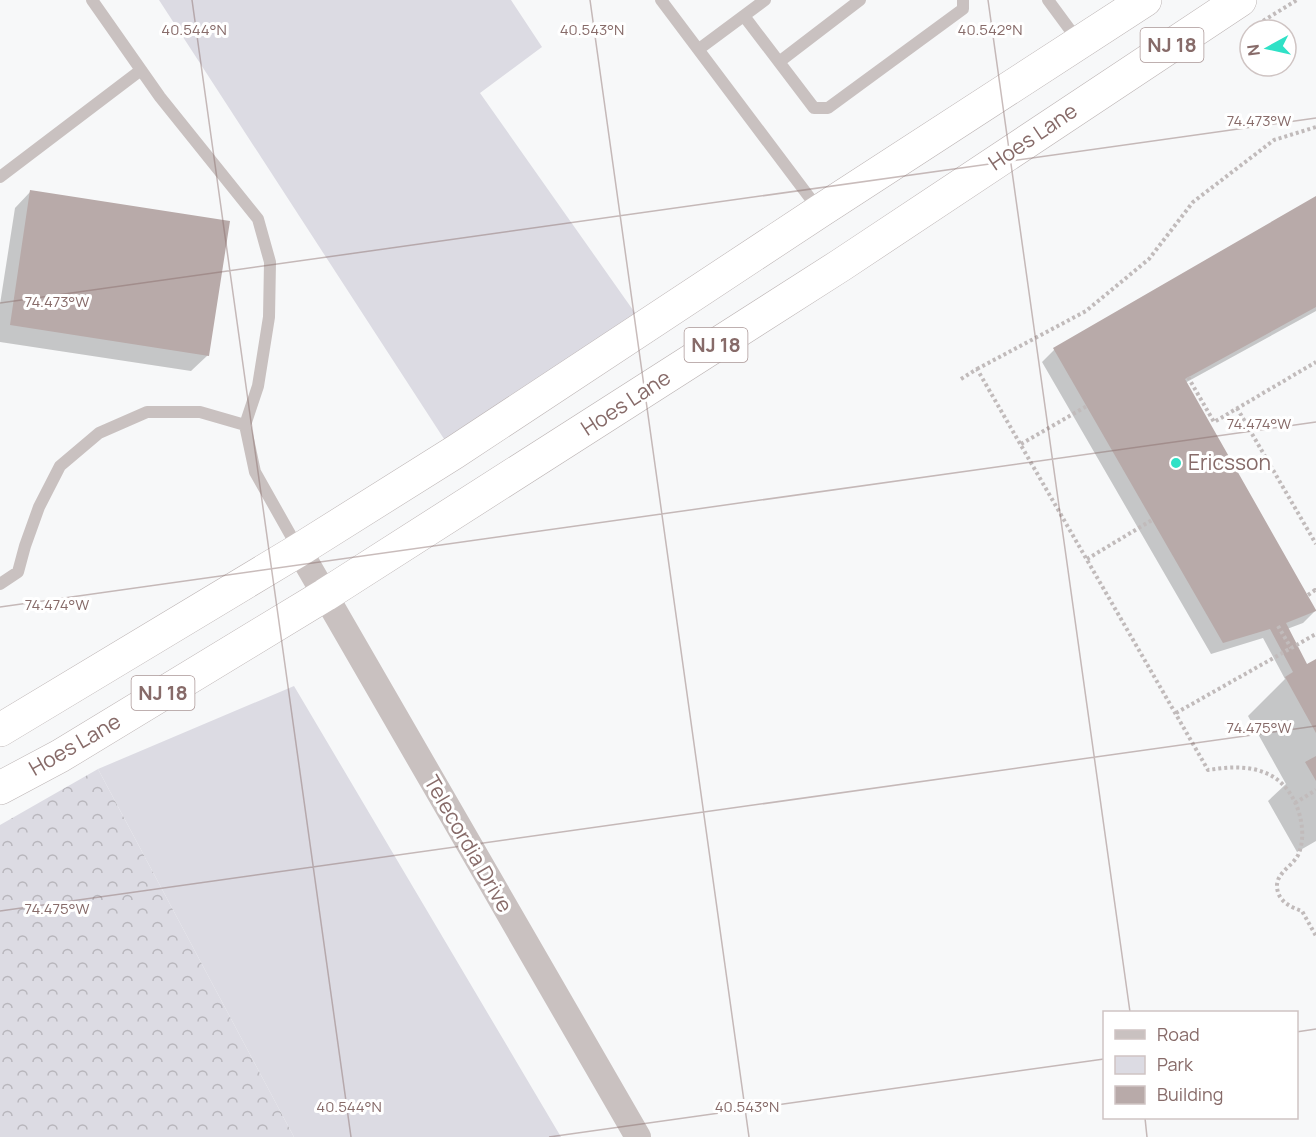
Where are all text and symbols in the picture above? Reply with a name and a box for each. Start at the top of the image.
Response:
north arrow [1238,18,1298,78]
text: 40.544°N [161,19,227,40]
text: 40.543°N [560,19,624,40]
text: 40.542°N [958,19,1022,40]
road number: NJ 18 [1140,28,1204,62]
text: N [1241,43,1265,57]
street label: Hoes Lane [983,96,1082,176]
text: 74.473°W [1227,110,1291,131]
text: 74.473°W [25,291,89,312]
road number: NJ 18 [684,328,748,362]
street label: Hoes Lane [575,363,676,442]
text: 74.474°W [1227,413,1291,434]
place label: Ericsson [1188,448,1271,476]
marker: Ericsson [1169,456,1183,470]
text: 74.474°W [25,594,89,615]
road number: NJ 18 [132,676,195,710]
street label: Hoes Lane [24,707,125,782]
text: 74.475°W [1226,717,1292,738]
street label: Telecordia Drive [418,770,519,917]
text: 74.475°W [24,898,90,919]
legend [1103,1011,1298,1119]
text: Road [1157,1022,1200,1046]
text: Park [1157,1052,1194,1076]
text: Building [1157,1082,1223,1106]
text: 40.544°N [316,1096,382,1117]
text: 40.543°N [715,1096,779,1117]

